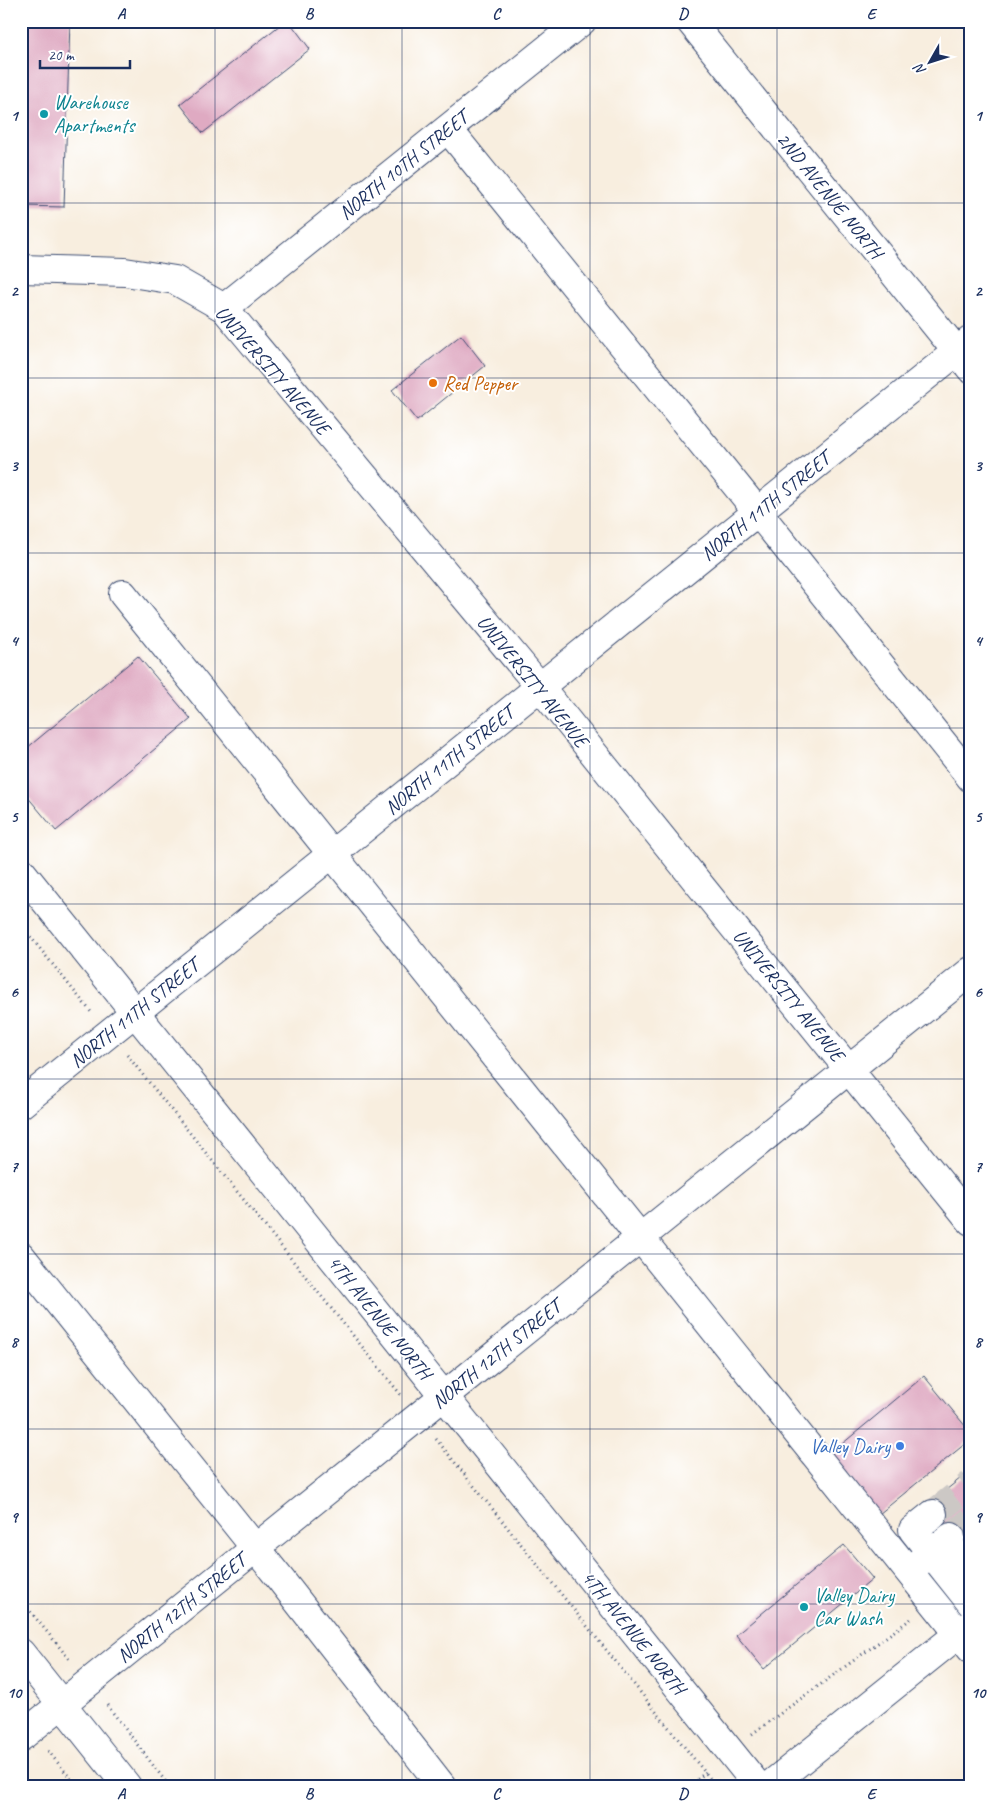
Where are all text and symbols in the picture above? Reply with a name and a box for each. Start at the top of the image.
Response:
text: A [117,4,127,24]
text: B [305,4,315,24]
text: C [492,4,502,24]
text: D [678,4,689,24]
text: E [867,4,878,24]
scale bar [40,38,130,70]
north arrow [904,38,954,88]
text: 20 m [48,46,75,65]
text: N [909,59,930,79]
place label: Warehouse Apartments [54,90,136,138]
street label: NORTH 10TH STREET [334,102,477,225]
text: 1 [10,106,19,126]
text: 1 [974,106,983,126]
marker: Warehouse Apartments [38,108,50,120]
street label: 2ND AVENUE NORTH [771,127,890,266]
text: 2 [10,281,19,301]
text: 2 [974,281,983,301]
street label: UNIVERSITY AVENUE [210,301,338,442]
place label: Red Pepper [443,371,519,396]
marker: Red Pepper [427,377,439,389]
street label: NORTH 11TH STREET [696,443,839,566]
text: 3 [10,456,19,476]
text: 3 [974,456,983,476]
street label: UNIVERSITY AVENUE [472,610,596,755]
text: 4 [10,631,19,651]
text: 4 [974,631,983,651]
street label: NORTH 11TH STREET [380,697,523,820]
text: 5 [11,807,20,827]
text: 5 [975,807,984,827]
street label: UNIVERSITY AVENUE [728,924,852,1069]
street label: NORTH 11TH STREET [65,950,208,1073]
text: 6 [10,982,19,1002]
text: 6 [974,982,983,1002]
text: 7 [10,1157,19,1177]
text: 7 [974,1157,983,1177]
street label: 4TH AVENUE NORTH [322,1250,439,1386]
street label: NORTH 12TH STREET [427,1291,570,1414]
text: 8 [10,1332,19,1352]
text: 8 [974,1332,983,1352]
place label: Valley Dairy [810,1434,891,1459]
marker: Valley Dairy [894,1440,906,1452]
text: 9 [10,1507,19,1527]
text: 9 [974,1507,983,1527]
street label: NORTH 12TH STREET [112,1545,255,1668]
street label: 4TH AVENUE NORTH [576,1565,693,1701]
place label: Valley Dairy Car Wash [814,1583,895,1631]
marker: Valley Dairy Car Wash [798,1601,810,1613]
text: 10 [7,1683,23,1703]
text: 10 [971,1683,987,1703]
text: A [117,1784,127,1804]
text: B [305,1784,315,1804]
text: C [492,1784,502,1804]
text: D [678,1784,689,1804]
text: E [867,1784,878,1804]

